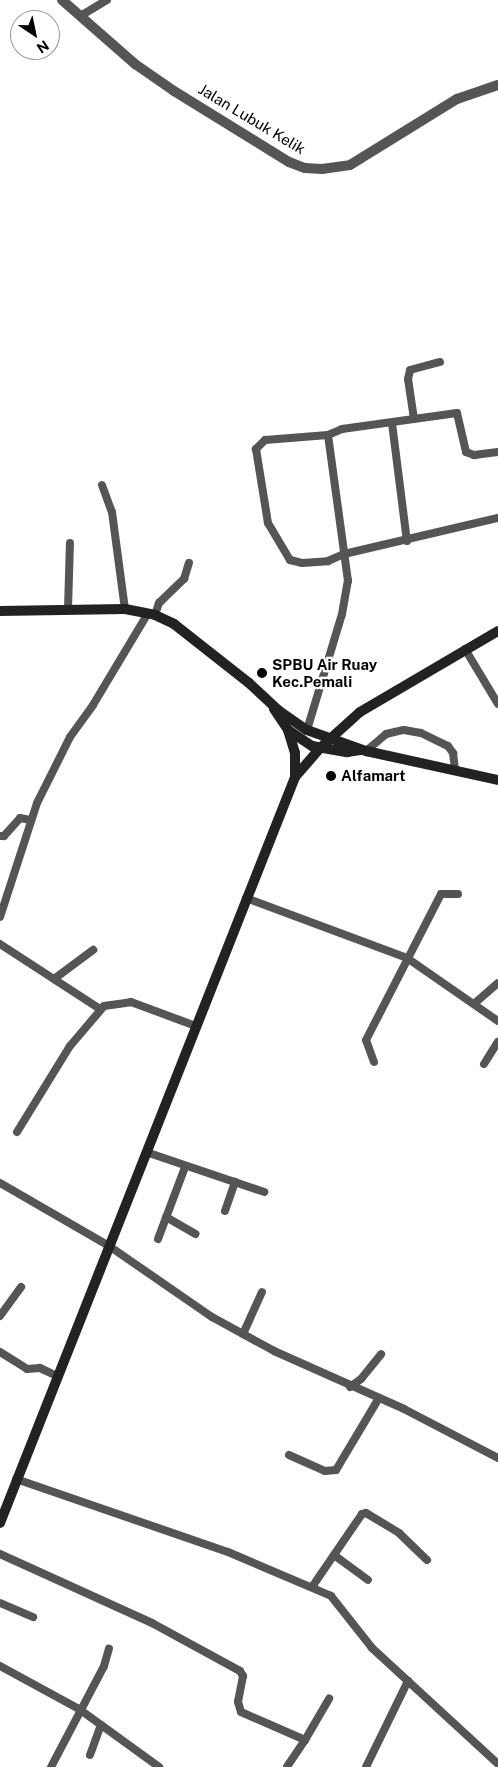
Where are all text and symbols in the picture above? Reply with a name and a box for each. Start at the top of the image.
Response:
north arrow [10,10,60,60]
text: N [34,37,52,56]
street label: Jalan Lubuk Kelik [195,80,309,158]
place label: SPBU Air Ruay Kec.Pemali [272,655,377,690]
marker: SPBU Air Ruay Kec.Pemali [256,667,268,679]
place label: Alfamart [341,767,405,785]
marker: Alfamart [325,770,337,782]

